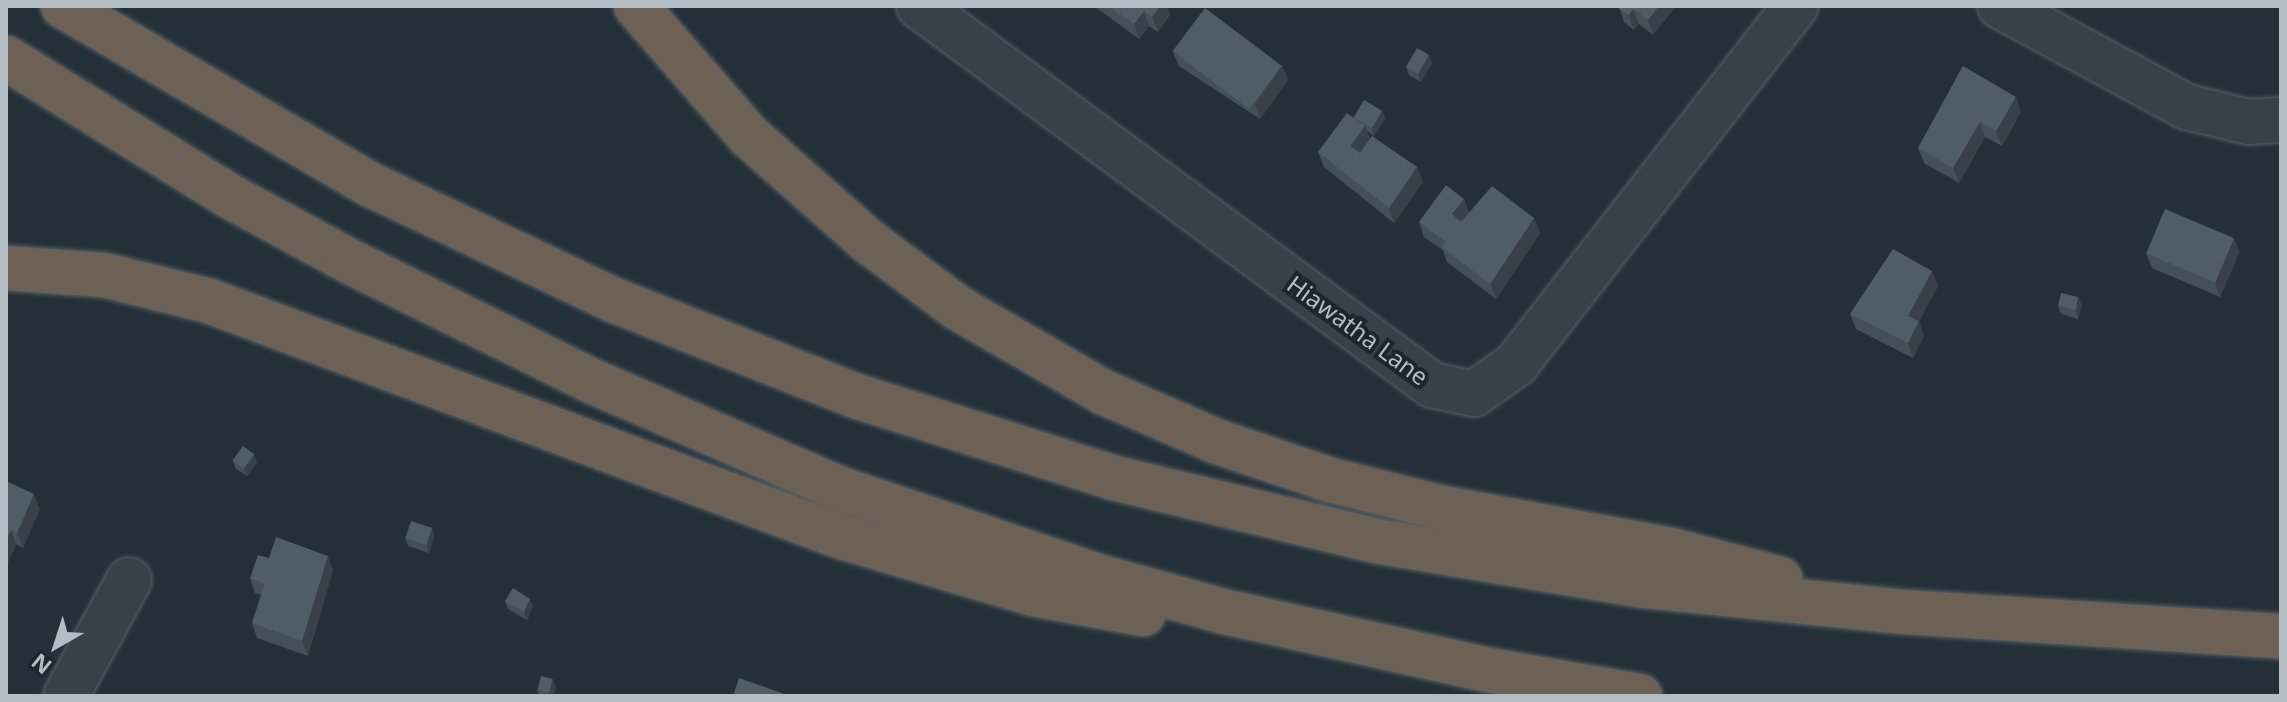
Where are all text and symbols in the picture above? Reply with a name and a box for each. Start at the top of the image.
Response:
street label: Hiawatha Lane [1282,269,1434,391]
north arrow [16,606,96,686]
text: N [25,647,57,682]

